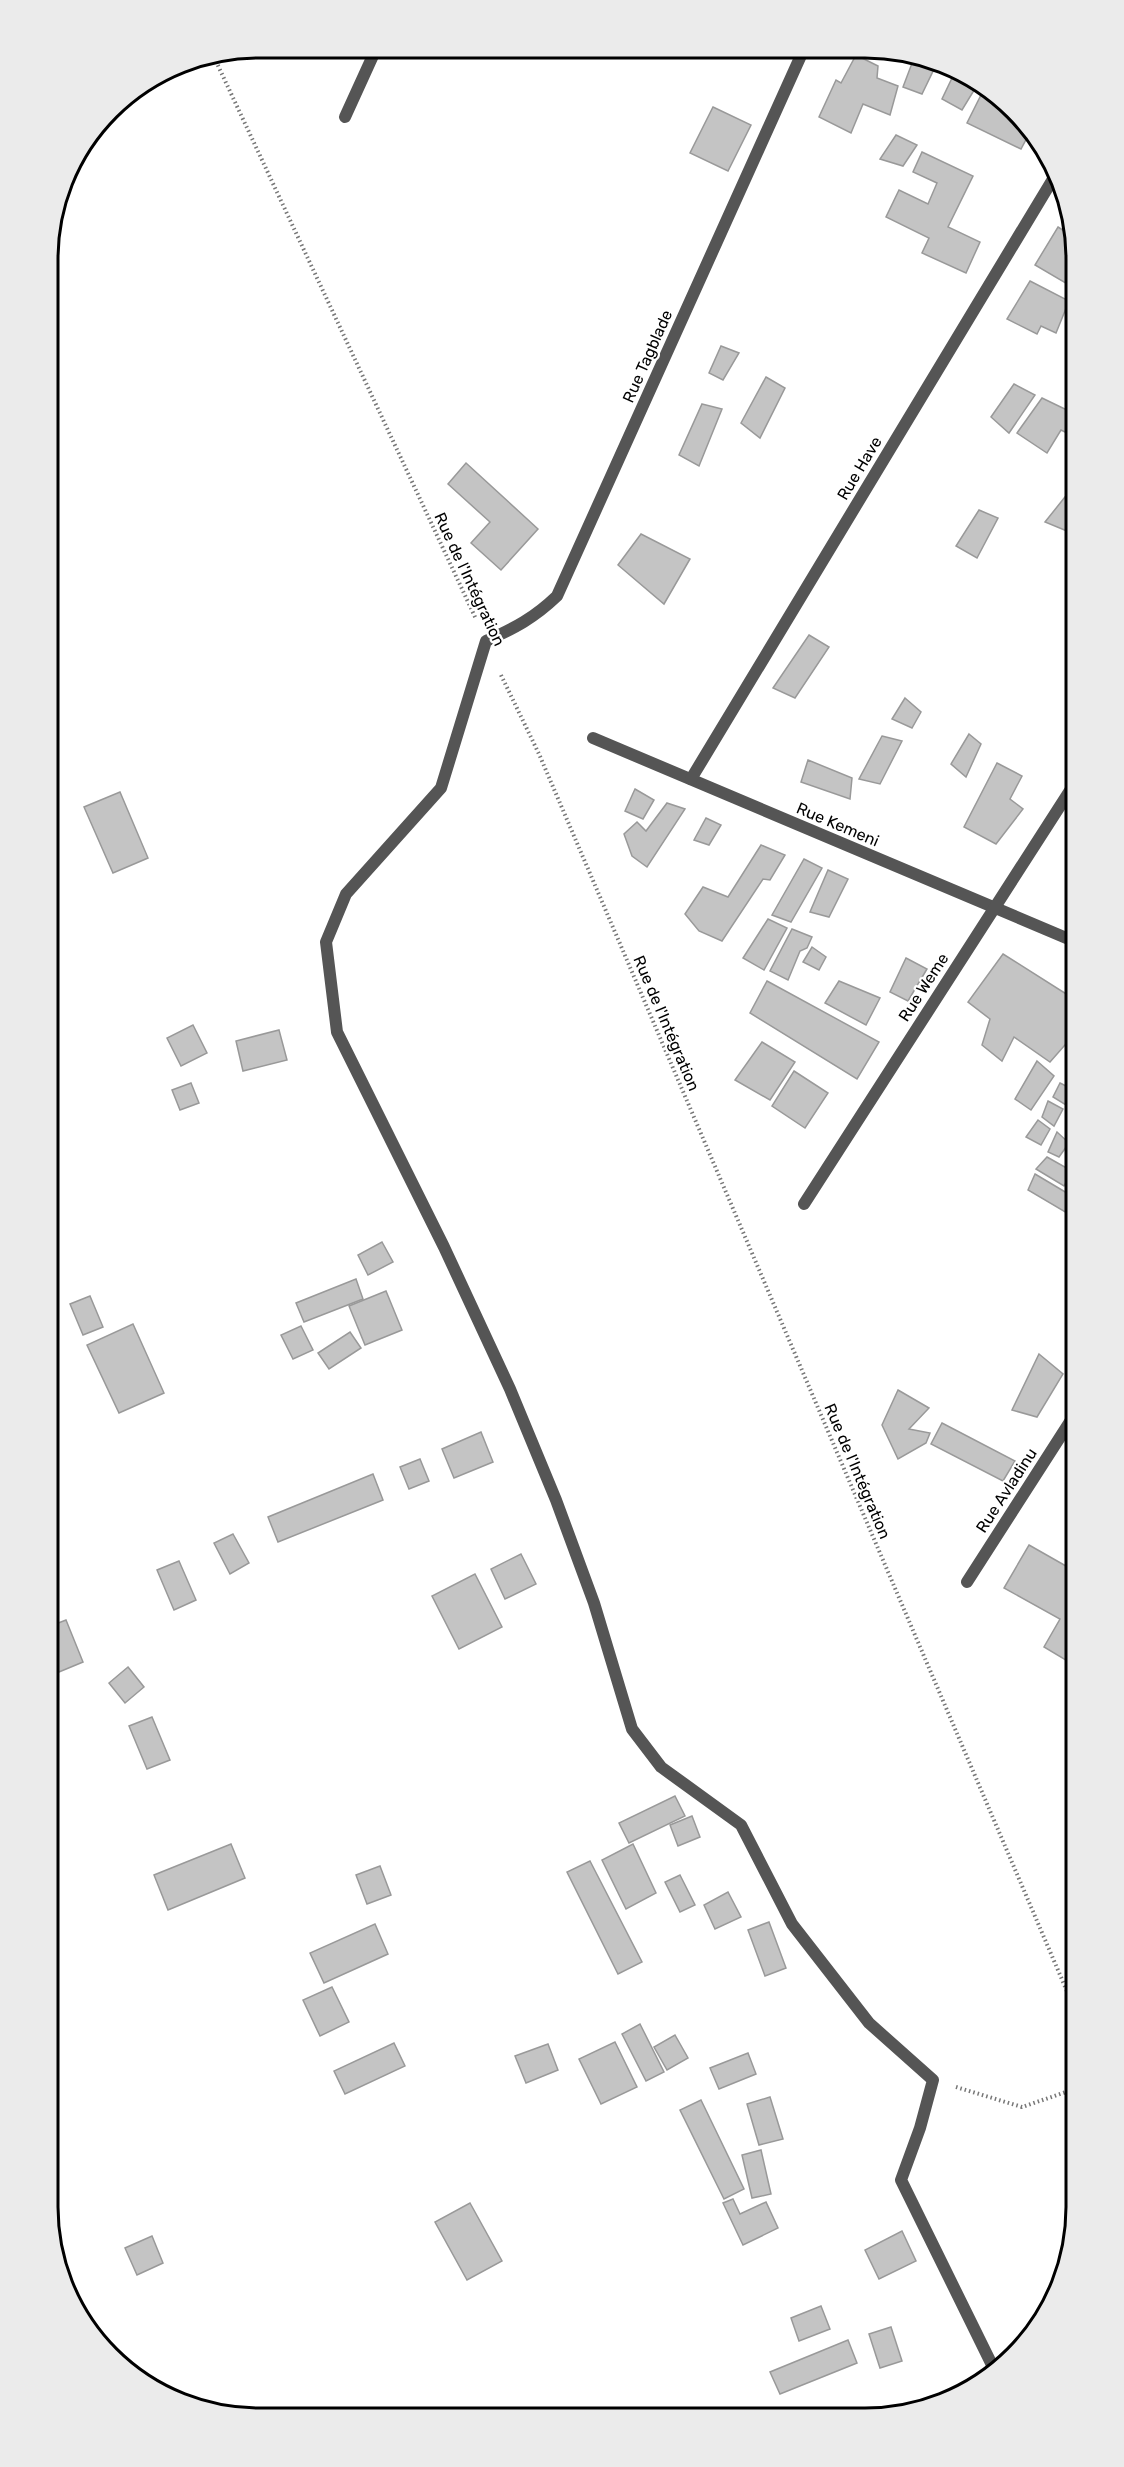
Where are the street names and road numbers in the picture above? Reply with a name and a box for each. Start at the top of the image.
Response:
street label: Rue Tagblade [619,307,676,406]
street label: Rue Have [833,433,886,503]
street label: Rue de l'Intégration [430,509,509,649]
street label: Rue Kemeni [794,799,882,850]
street label: Rue Weme [894,950,952,1025]
street label: Rue de l'Intégration [629,953,704,1094]
street label: Rue de l'Intégration [820,1401,895,1542]
street label: Rue Avladinu [972,1444,1041,1536]

